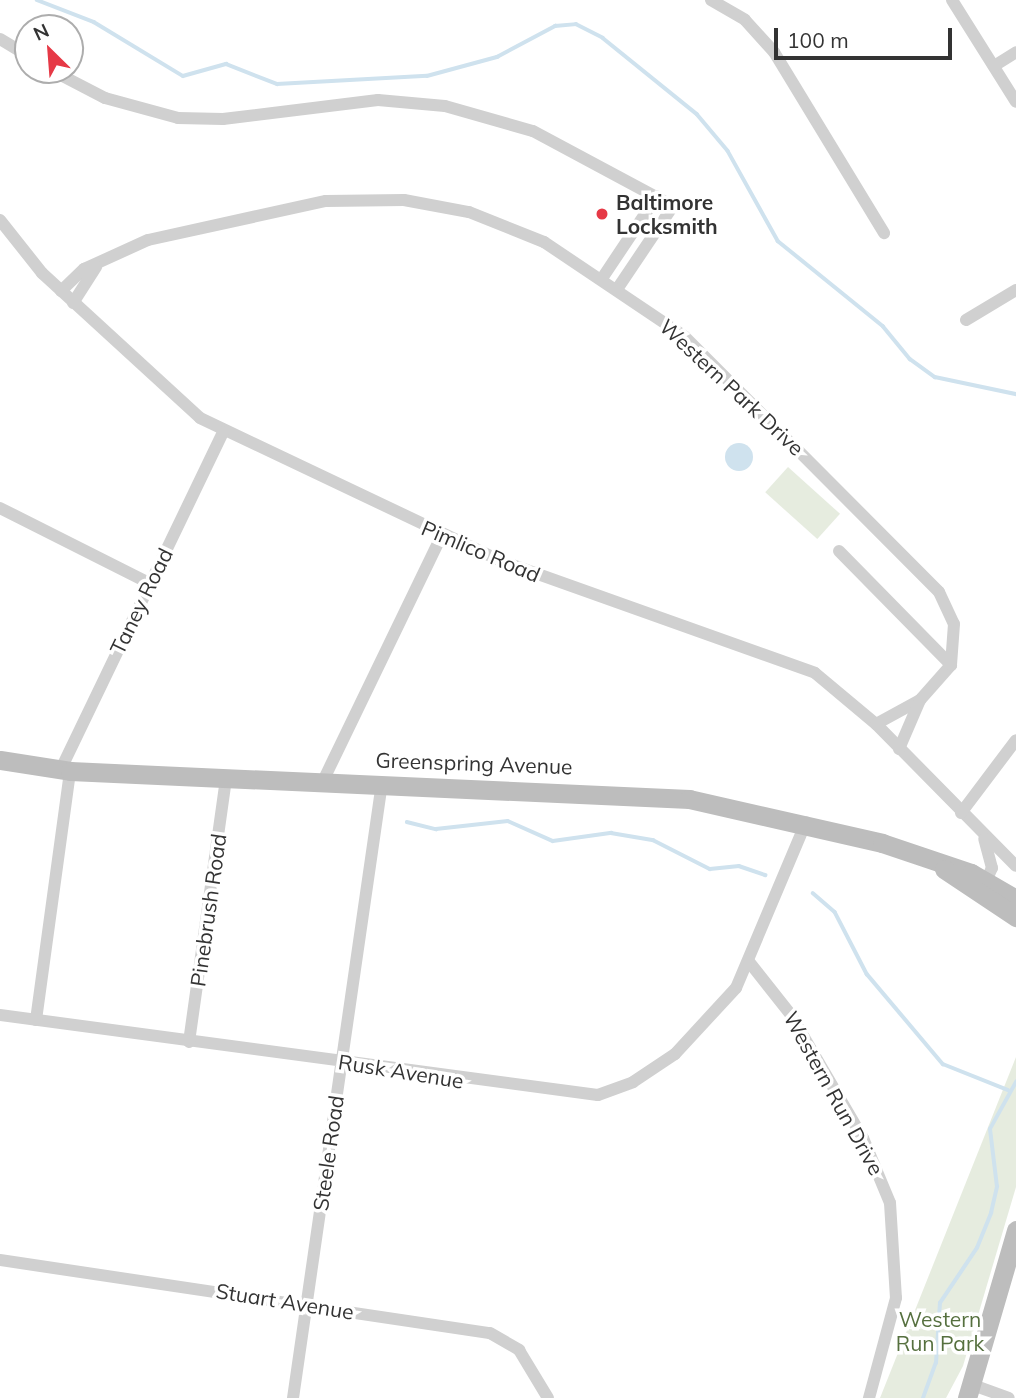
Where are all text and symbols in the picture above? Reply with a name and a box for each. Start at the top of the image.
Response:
north arrow [14,14,84,84]
scale bar [778,14,956,58]
text: N [29,18,53,46]
text: 100 m [787,27,849,53]
place label: Baltimore Locksmith [616,189,718,239]
marker: Baltimore Locksmith [594,206,610,222]
street label: Western Park Drive [655,314,809,460]
street label: Pimlico Road [418,515,544,587]
street label: Taney Road [104,544,178,658]
street label: Greenspring Avenue [375,747,573,779]
street label: Pinebrush Road [185,832,231,988]
street label: Western Run Drive [779,1007,889,1179]
street label: Rusk Avenue [337,1049,465,1093]
street label: Steele Road [307,1094,349,1212]
street label: Stuart Avenue [214,1278,356,1324]
park label: Western Run Park [896,1306,984,1356]

